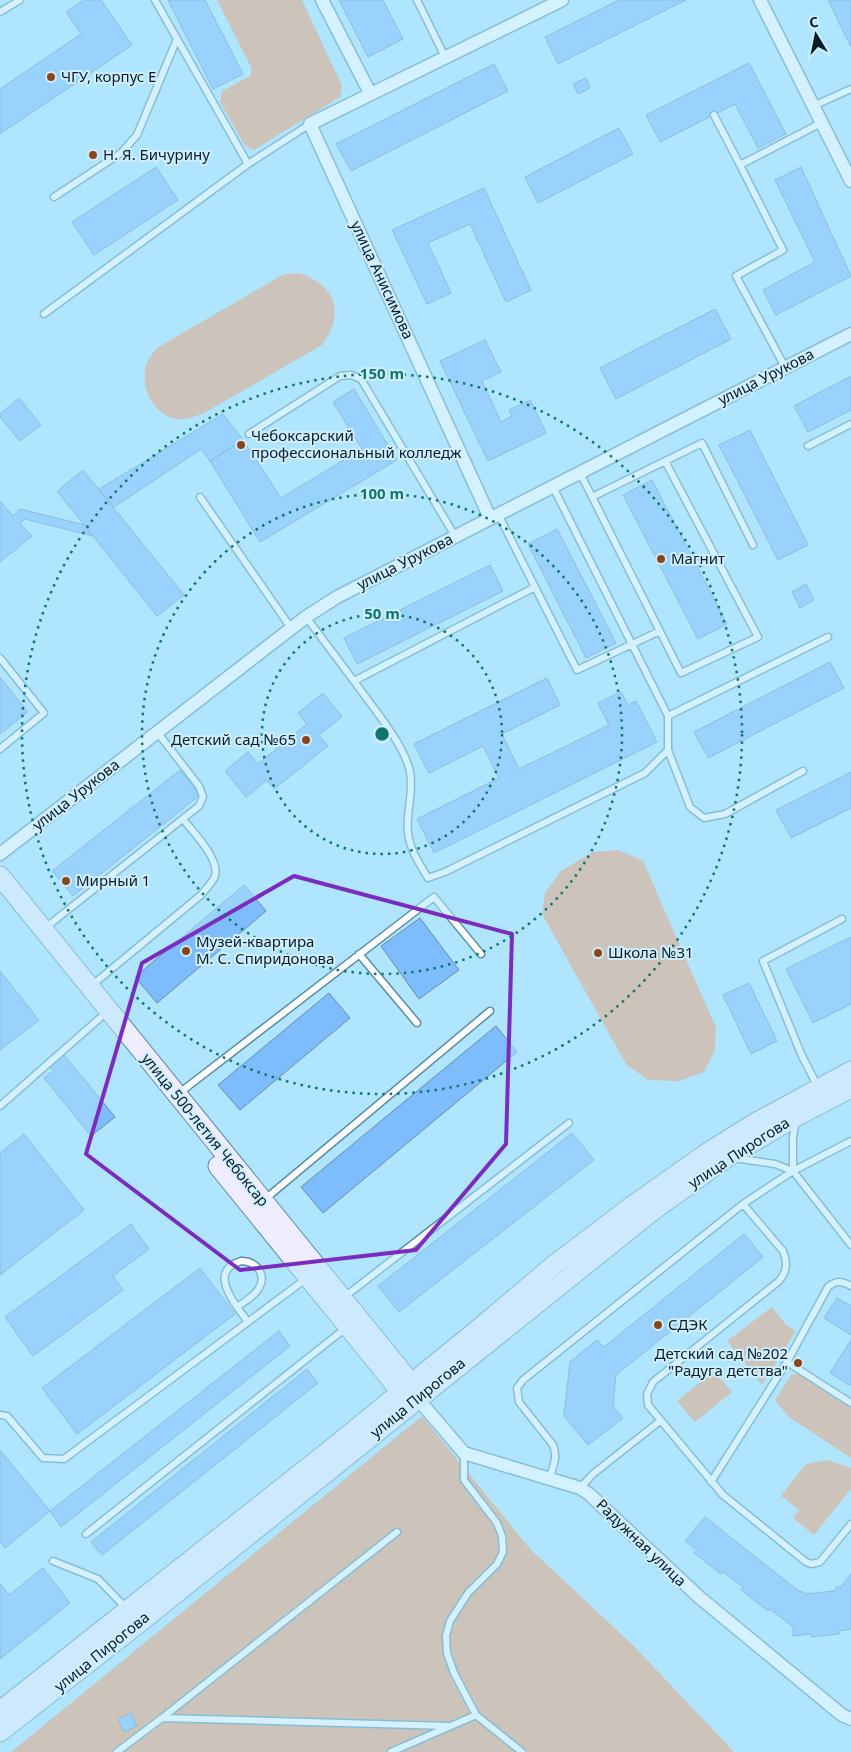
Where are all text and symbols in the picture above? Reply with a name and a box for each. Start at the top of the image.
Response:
north arrow [791,10,841,60]
text: С [808,12,820,32]
place label: ЧГУ, корпус Е [61,66,156,86]
marker: ЧГУ, корпус Е [45,71,57,83]
place label: Н. Я. Бичурину [103,144,210,164]
marker: Н. Я. Бичурину [87,149,99,161]
street label: улица Анисимова [347,217,419,342]
street label: улица Урукова [714,343,817,409]
text: 150 m [360,363,404,383]
place label: Чебоксарский профессиональный колледж [251,425,462,462]
marker: Чебоксарский профессиональный колледж [235,439,247,451]
text: 100 m [360,483,404,503]
street label: улица Урукова [353,528,456,594]
place label: Магнит [671,548,725,568]
marker: Магнит [655,553,667,565]
text: 50 m [364,603,400,623]
centre of rings [373,725,391,743]
place label: Детский сад №65 [171,729,296,749]
marker: Детский сад №65 [300,734,312,746]
street label: улица Урукова [28,754,123,834]
place label: Мирный 1 [76,870,150,890]
marker: Мирный 1 [60,875,72,887]
place label: Музей-квартира М. С. Спиридонова [196,931,334,968]
place label: Школа №31 [608,942,694,962]
marker: Музей-квартира М. С. Спиридонова [180,945,192,957]
marker: Школа №31 [592,947,604,959]
street label: улица 500-летия Чебоксар [138,1049,274,1210]
street label: улица Пирогова [684,1112,793,1192]
place label: СДЭК [668,1314,708,1334]
marker: СДЭК [652,1319,664,1331]
place label: Детский сад №202 "Радуга детства" [654,1343,788,1380]
street label: улица Пирогова [366,1353,469,1442]
marker: Детский сад №202 "Радуга детства" [792,1357,804,1369]
street label: Радужная улица [592,1494,691,1590]
street label: улица Пирогова [50,1607,153,1696]

